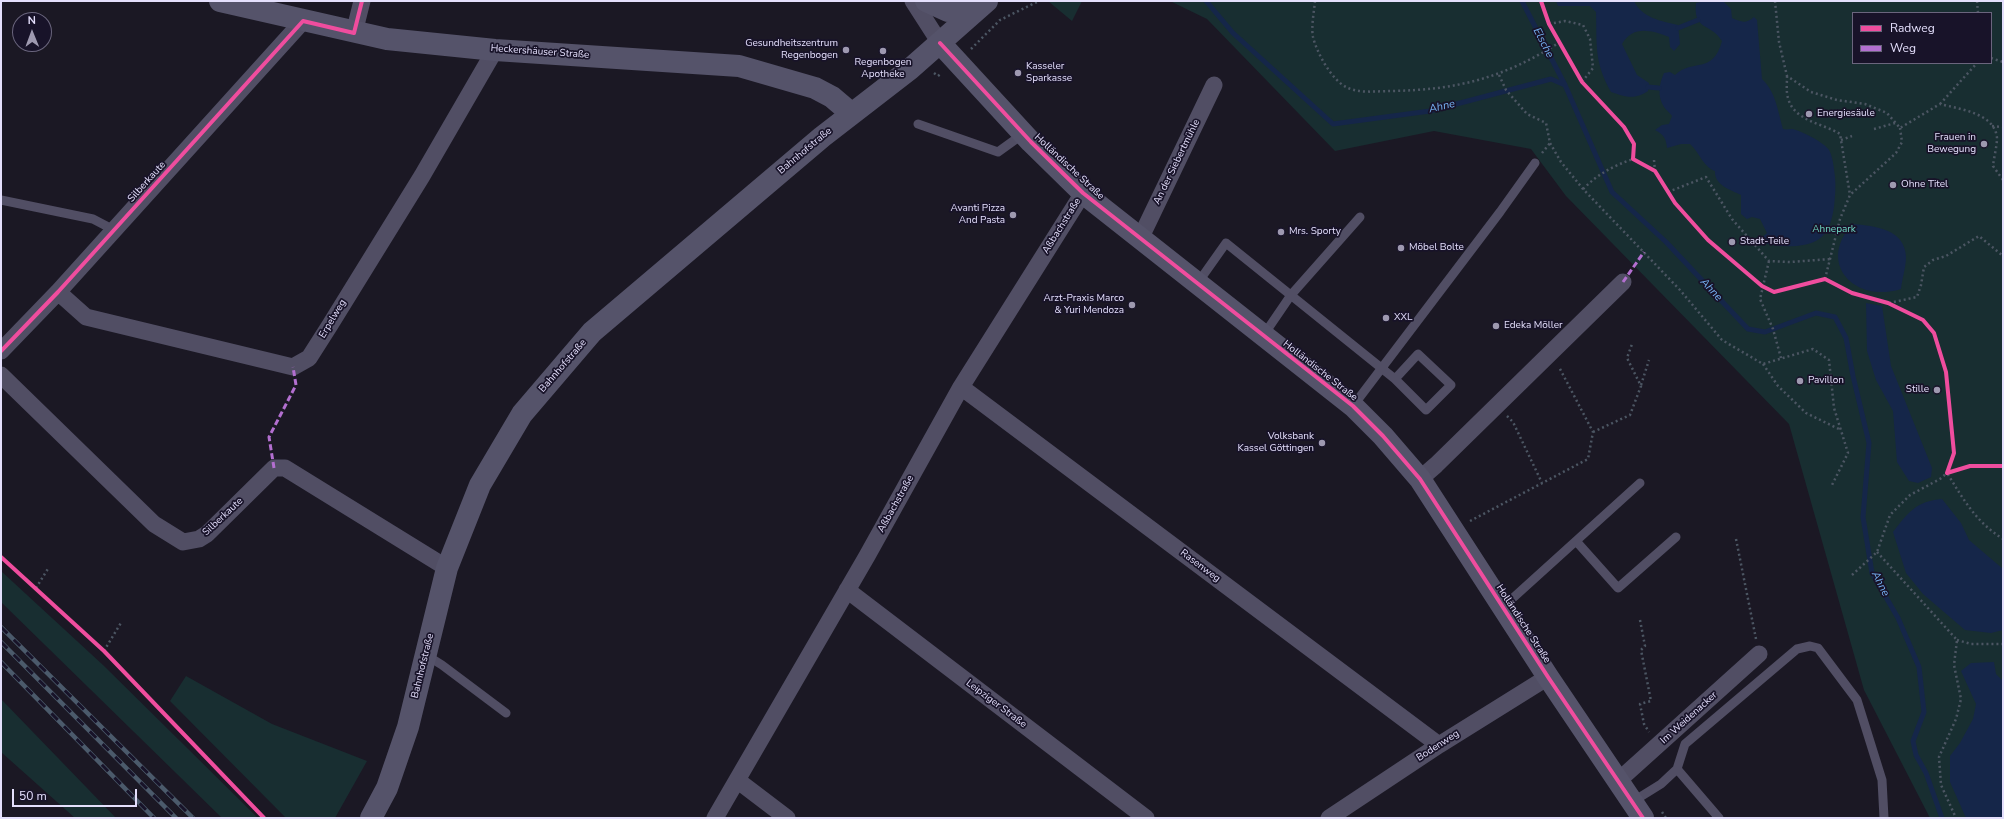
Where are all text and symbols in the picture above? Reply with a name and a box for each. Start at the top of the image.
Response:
north arrow [12,12,52,52]
legend [1852,12,1992,64]
text: N [28,13,36,28]
text: Radweg [1890,20,1935,36]
water label: Elsche [1530,26,1556,60]
place label: Gesundheitszentrum Regenbogen [745,38,838,62]
text: Weg [1890,40,1916,56]
street label: Heckershäuser Straße [490,43,590,61]
marker: Gesundheitszentrum Regenbogen [841,45,851,55]
marker: Regenbogen Apotheke [878,46,888,56]
place label: Regenbogen Apotheke [854,57,912,80]
place label: Kasseler Sparkasse [1026,61,1072,84]
marker: Kasseler Sparkasse [1013,68,1023,78]
water label: Ahne [1428,98,1456,116]
place label: Energiesäule [1817,108,1875,120]
marker: Energiesäule [1804,109,1814,119]
street label: An der Siebertmühle [1151,117,1203,207]
street label: Bahnhofstraße [776,125,834,177]
street label: Holländische Straße [1032,132,1106,202]
place label: Frauen in Bewegung [1927,132,1976,156]
marker: Frauen in Bewegung [1979,139,1989,149]
street label: Silberkaute [126,159,168,205]
place label: Ohne Titel [1901,179,1948,191]
marker: Ohne Titel [1888,180,1898,190]
street label: Aßbachstraße [1040,196,1084,256]
place label: Avanti Pizza And Pasta [950,203,1005,226]
marker: Avanti Pizza And Pasta [1008,210,1018,220]
park label: Ahnepark [1812,224,1856,236]
place label: Mrs. Sporty [1289,226,1341,238]
marker: Mrs. Sporty [1276,227,1286,237]
place label: Stadt-Teile [1740,236,1789,248]
marker: Stadt-Teile [1727,237,1737,247]
place label: Möbel Bolte [1409,242,1464,254]
marker: Möbel Bolte [1396,243,1406,253]
water label: Ahne [1697,276,1725,304]
place label: Arzt-Praxis Marco & Yuri Mendoza [1043,293,1124,316]
street label: Erpelweg [317,298,349,340]
marker: Arzt-Praxis Marco & Yuri Mendoza [1127,300,1137,310]
place label: XXL [1394,312,1412,324]
marker: XXL [1381,313,1391,323]
place label: Edeka Möller [1504,320,1563,332]
marker: Edeka Möller [1491,321,1501,331]
street label: Bahnhofstraße [537,337,589,395]
street label: Holländische Straße [1280,338,1360,404]
place label: Pavillon [1808,375,1844,387]
marker: Pavillon [1795,376,1805,386]
place label: Stille [1906,384,1929,396]
marker: Stille [1932,385,1942,395]
place label: Volksbank Kassel Göttingen [1237,431,1314,454]
marker: Volksbank Kassel Göttingen [1317,438,1327,448]
street label: Aßbachstraße [875,473,917,535]
street label: Silberkaute [200,495,246,539]
street label: Rasenweg [1178,547,1222,585]
water label: Ahne [1868,569,1892,599]
street label: Holländische Straße [1493,583,1553,665]
street label: Bahnhofstraße [409,632,437,700]
street label: Leipziger Straße [963,677,1029,731]
street label: Im Weidenacker [1658,689,1720,747]
street label: Bodenweg [1414,728,1462,764]
scale bar [14,781,139,807]
text: 50 m [19,788,47,804]

